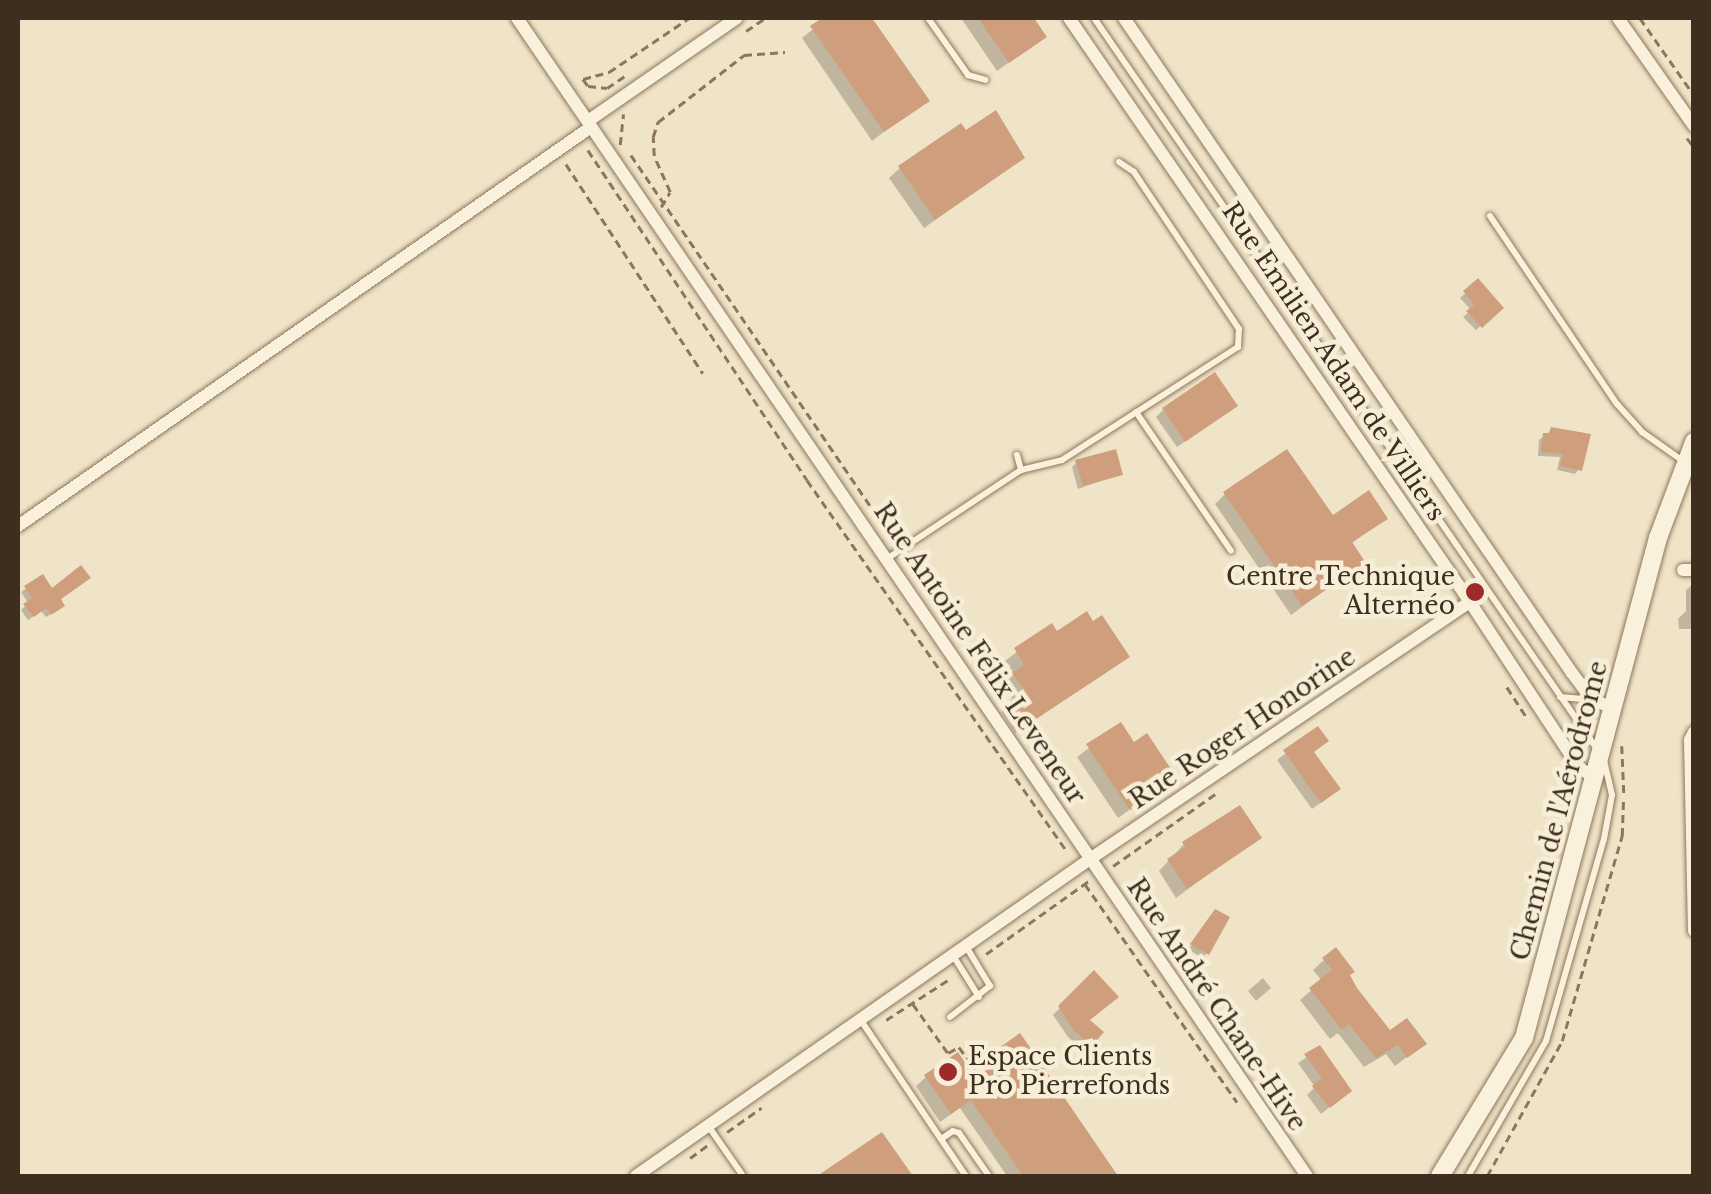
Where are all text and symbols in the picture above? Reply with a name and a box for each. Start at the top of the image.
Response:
street label: Rue Emilien Adam de Villiers [1215,196,1451,528]
street label: Rue Antoine Félix Leveneur [866,497,1092,811]
place label: Centre Technique Alternéo [1225,563,1455,622]
marker: Centre Technique Alternéo [1464,581,1486,603]
street label: Rue Roger Honorine [1124,642,1362,816]
street label: Chemin de l'Aérodrome [1506,658,1614,964]
street label: Rue André Chane-Hive [1120,873,1312,1137]
place label: Espace Clients Pro Pierrefonds [968,1043,1170,1102]
marker: Espace Clients Pro Pierrefonds [937,1061,959,1083]

